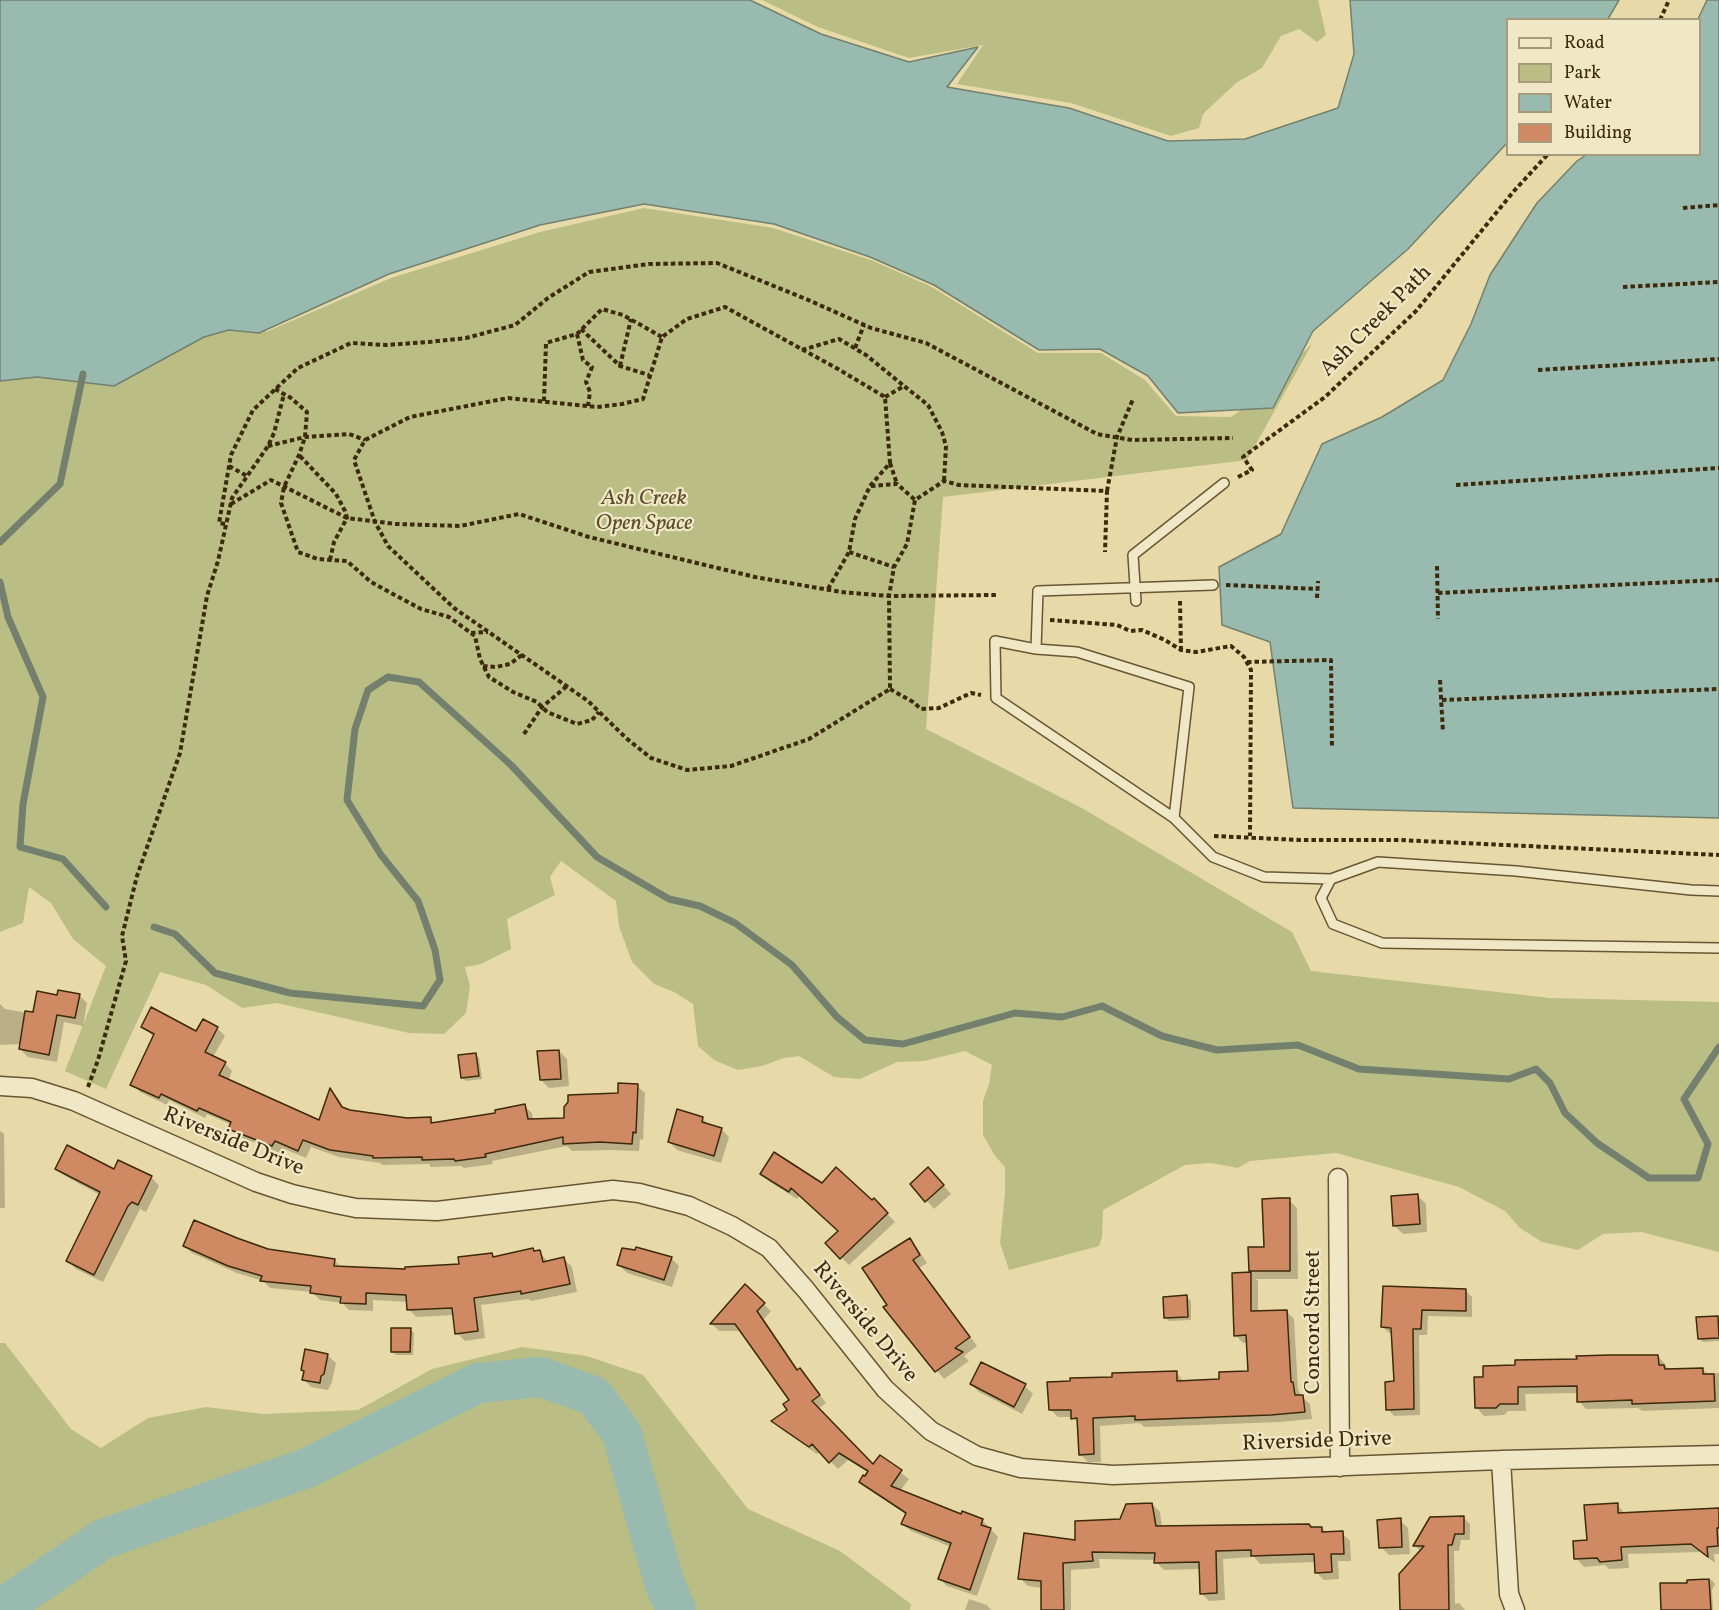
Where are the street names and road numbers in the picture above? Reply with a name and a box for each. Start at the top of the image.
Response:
street label: Ash Creek Path [1316,261,1438,383]
street label: Riverside Drive [159,1103,307,1183]
street label: Concord Street [1302,1250,1328,1394]
street label: Riverside Drive [806,1257,922,1389]
street label: Riverside Drive [1242,1427,1392,1459]

